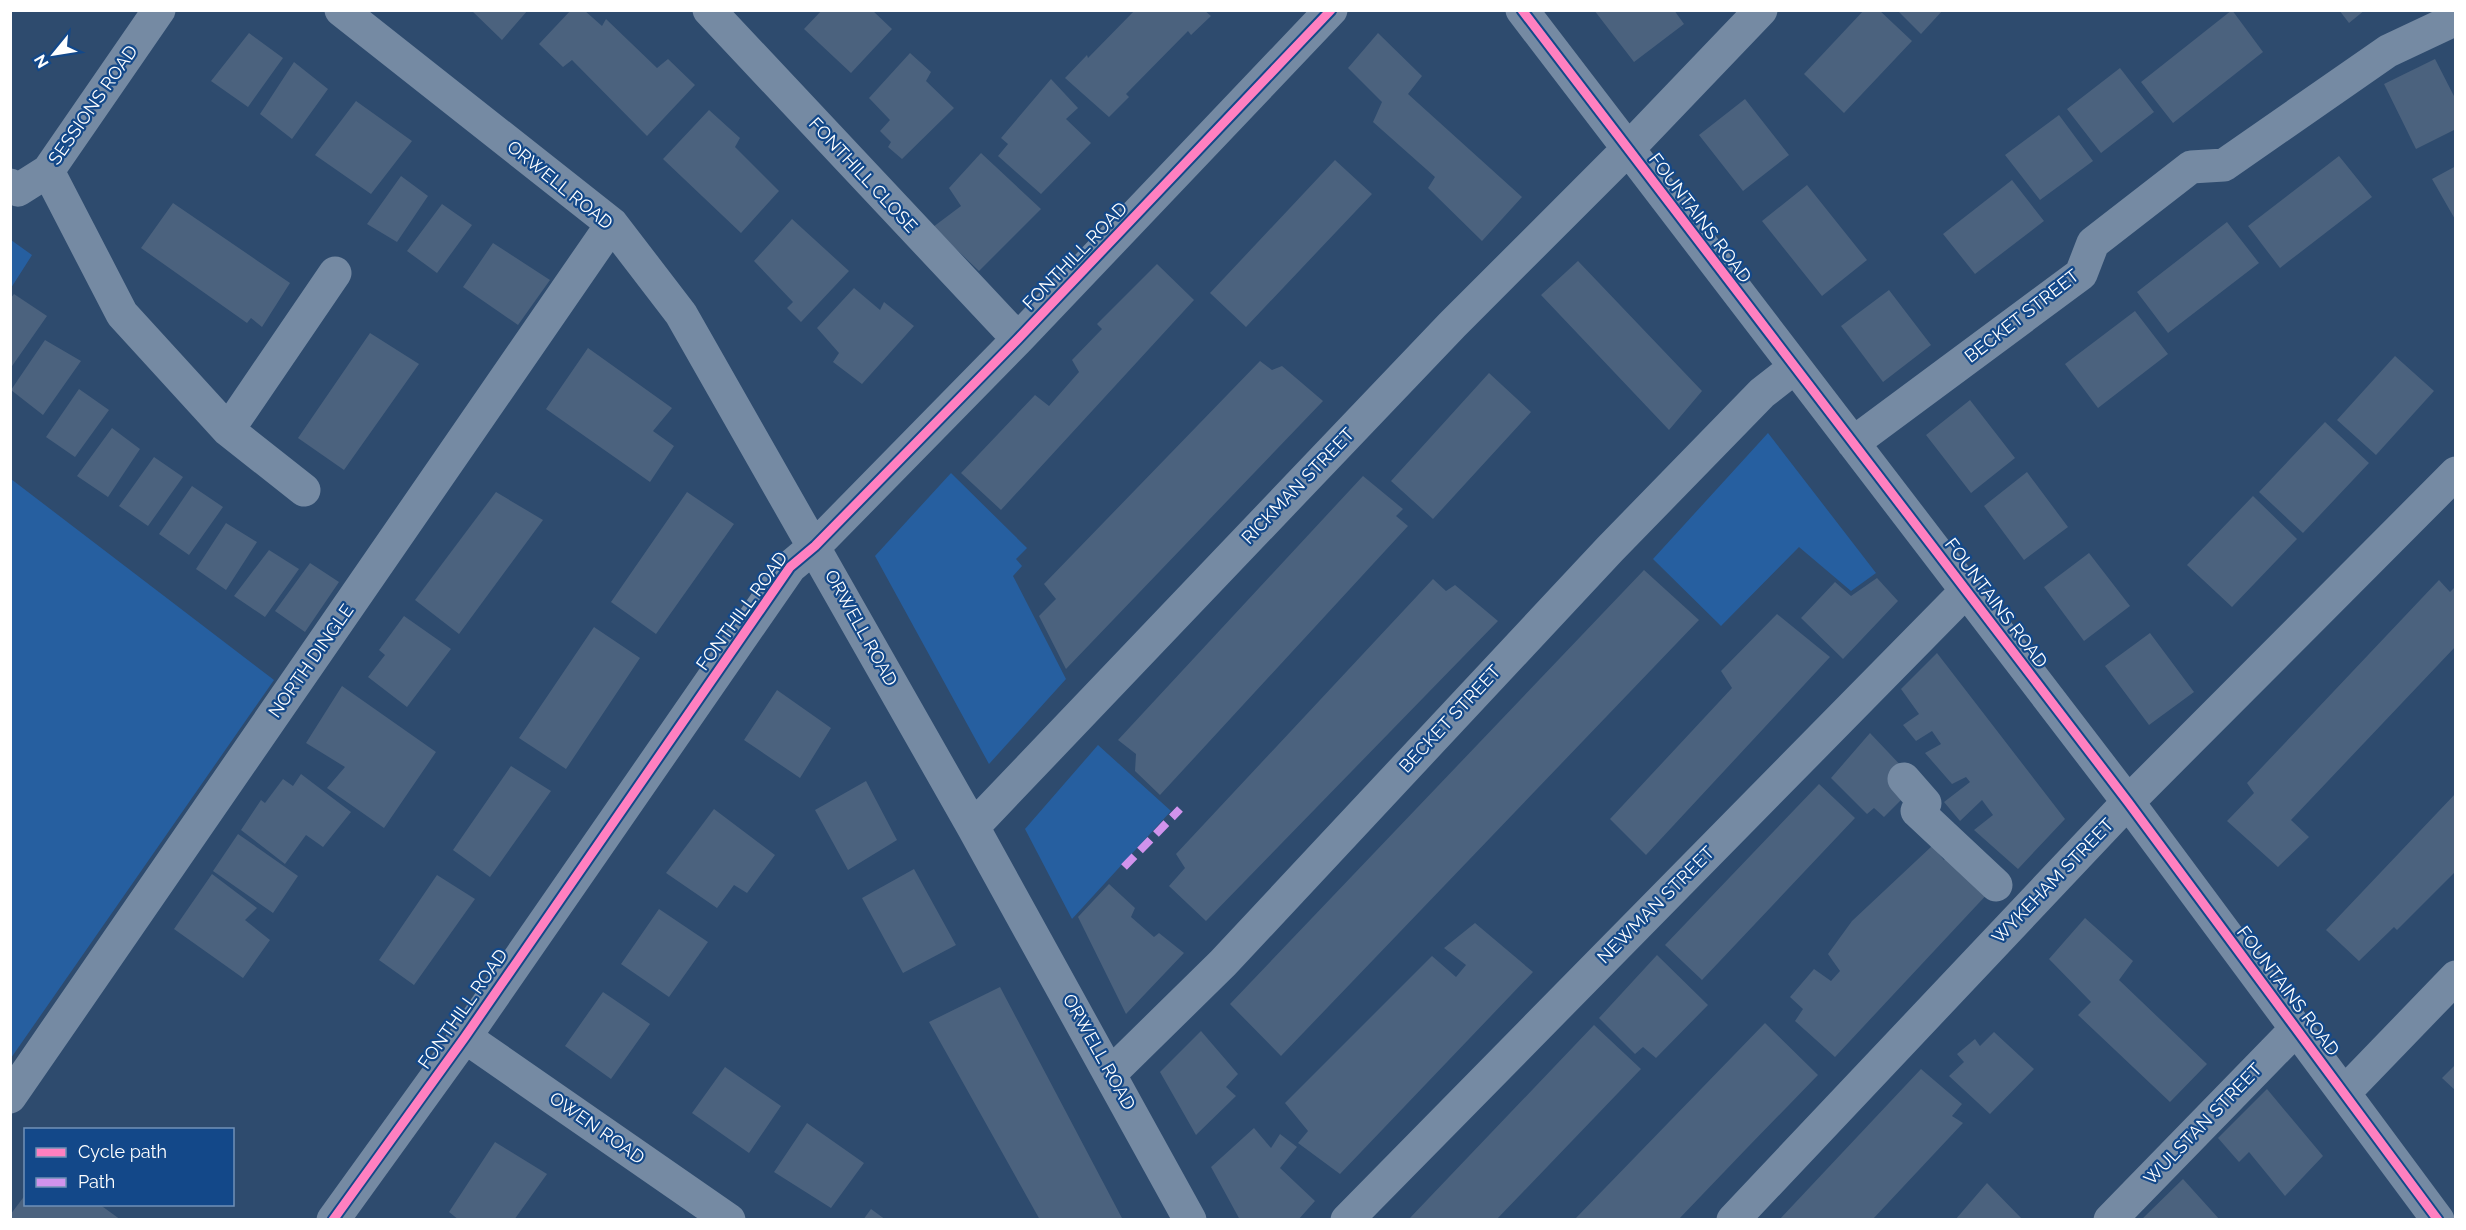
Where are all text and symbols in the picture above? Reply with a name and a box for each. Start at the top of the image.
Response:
north arrow [24,24,84,84]
street label: SESSIONS ROAD [44,41,142,168]
text: N [30,51,53,71]
street label: FONTHILL CLOSE [805,113,922,236]
street label: ORWELL ROAD [503,136,617,234]
street label: FOUNTAINS ROAD [1645,149,1756,287]
street label: FONTHILL ROAD [1018,197,1131,314]
street label: BECKET STREET [1960,264,2083,367]
street label: RICKMAN STREET [1237,423,1358,548]
street label: FOUNTAINS ROAD [1941,534,2052,672]
street label: FONTHILL ROAD [692,547,792,674]
street label: ORWELL ROAD [821,566,902,690]
street label: NORTH DINGLE [264,600,357,721]
street label: BECKET STREET [1395,661,1505,777]
street label: WYKEHAM STREET [1988,814,2118,947]
street label: NEWMAN STREET [1593,842,1718,967]
street label: FOUNTAINS ROAD [2233,922,2344,1060]
street label: FONTHILL ROAD [413,945,512,1073]
street label: ORWELL ROAD [1059,990,1140,1114]
street label: WULSTAN STREET [2139,1059,2266,1189]
street label: OWEN ROAD [546,1087,649,1168]
legend [24,1128,234,1206]
text: Cycle path [78,1141,167,1162]
text: Path [78,1171,115,1192]

